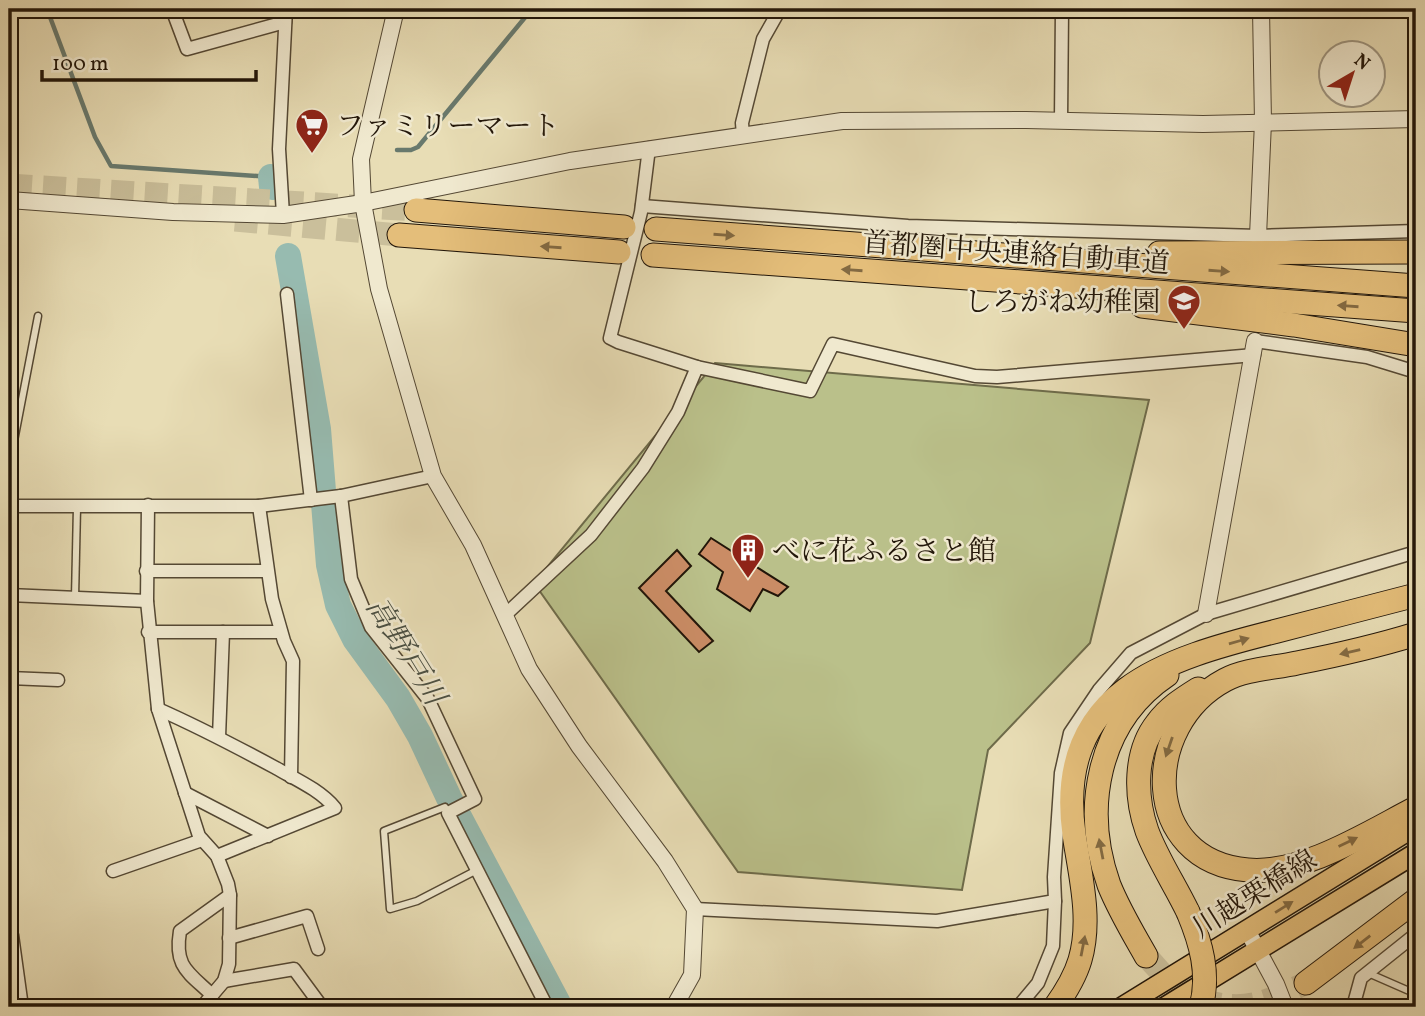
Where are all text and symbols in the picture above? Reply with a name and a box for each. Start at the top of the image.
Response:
scale bar [42,38,256,82]
north arrow [1316,38,1386,108]
text: N [1348,48,1375,77]
text: 100 m [52,50,109,79]
supermarket icon: ファミリーマート [293,106,331,155]
place label: ファミリーマート [336,108,559,147]
street label: 首都圏中央連絡自動車道 [861,224,1171,285]
one-way arrow [713,230,735,241]
one-way arrow [540,241,562,252]
one-way arrow [841,264,863,275]
one-way arrow [1208,266,1230,277]
school or university icon: しろがね幼稚園 [1165,282,1203,331]
place label: しろがね幼稚園 [964,284,1160,323]
one-way arrow [1337,300,1359,311]
building icon: べに花ふるさと館 [729,531,767,580]
place label: べに花ふるさと館 [772,533,996,572]
water label: 高野戸川 [355,590,455,717]
one-way arrow [1228,635,1250,646]
one-way arrow [1339,647,1361,658]
one-way arrow [1163,737,1174,758]
one-way arrow [1338,837,1358,848]
one-way arrow [1095,838,1106,860]
street label: 川越栗橋線 [1186,841,1325,949]
one-way arrow [1275,901,1294,914]
one-way arrow [1077,934,1088,956]
one-way arrow [1353,935,1371,949]

